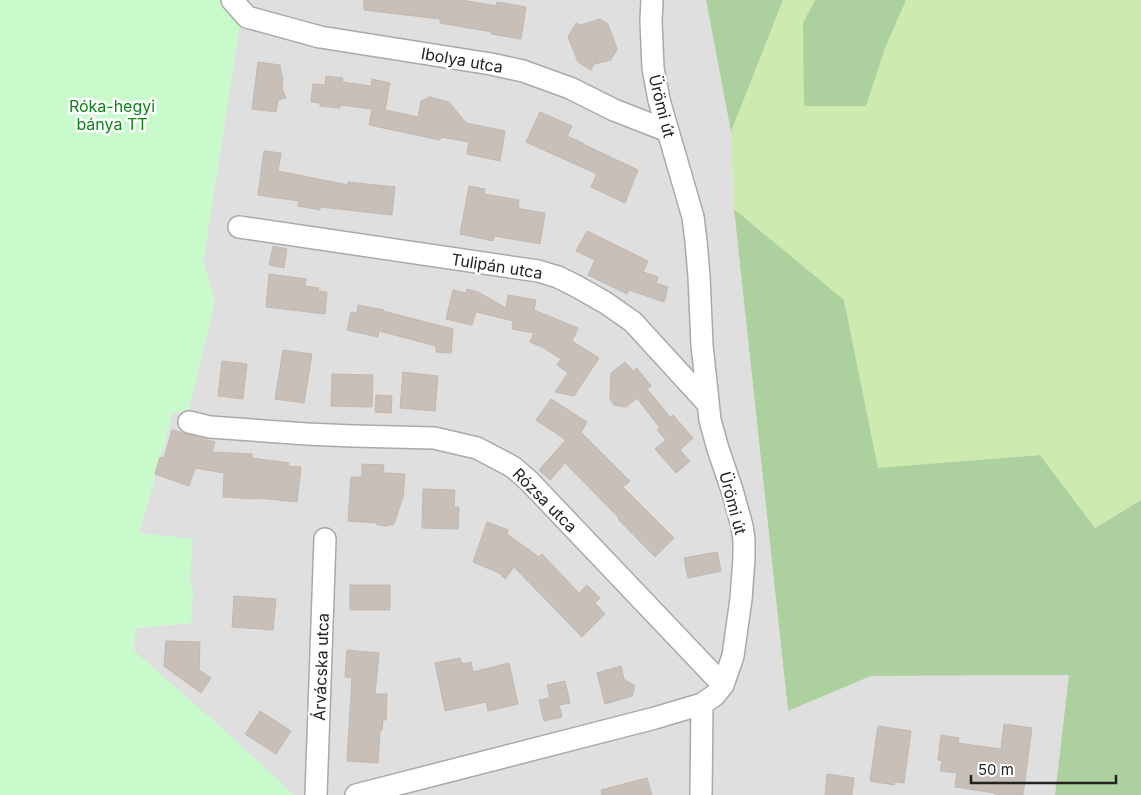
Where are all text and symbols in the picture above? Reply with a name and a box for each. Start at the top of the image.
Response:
street label: Ibolya utca [419,43,505,77]
street label: Ürömi út [645,72,679,140]
park label: Róka-hegyi bánya TT [69,96,155,134]
street label: Tulipán utca [450,249,544,283]
street label: Rózsa utca [509,464,581,536]
street label: Ürömi út [715,469,751,537]
street label: Árvácska utca [309,613,333,721]
scale bar [971,752,1116,784]
text: 50 m [978,760,1014,779]

